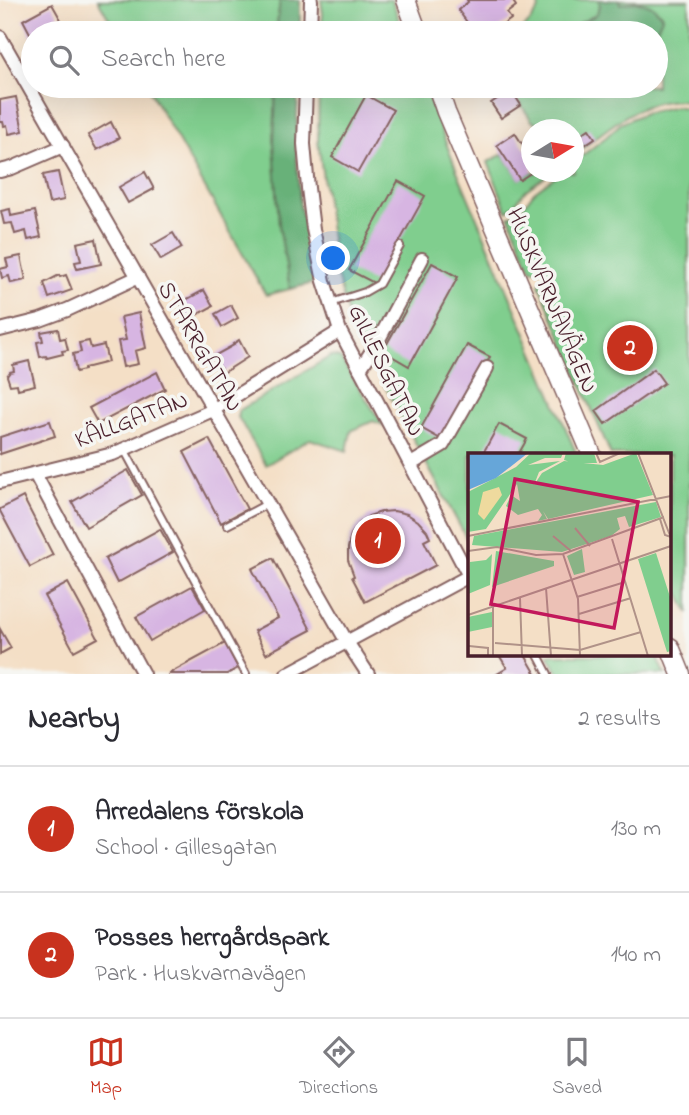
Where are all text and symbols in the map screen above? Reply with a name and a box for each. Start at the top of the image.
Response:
search box [21,21,668,98]
icon: search [45,41,83,79]
text: Search here [101,41,226,79]
north arrow [521,119,584,182]
street label: HUSKVARNAVÄGEN [496,203,606,399]
your location [316,241,350,275]
street label: STARRGATAN [147,276,250,419]
street label: GILLESGATAN [338,299,432,443]
pin: 2 [607,322,653,374]
street label: KÄLLGATAN [70,384,194,459]
inset map [468,453,672,656]
pin: 1 [355,515,401,567]
text: Nearby [28,698,120,742]
text: 2 results [578,703,661,736]
text: Arredalens förskola [95,794,304,832]
text: 1 [47,813,55,846]
text: 130 m [611,813,661,846]
text: School · Gillesgatan [95,832,277,865]
text: Posses herrgårdspark [95,920,329,958]
text: 2 [45,939,57,972]
text: 140 m [611,939,661,972]
text: Park · Huskvarnavägen [95,958,306,991]
tab: Map [87,1033,125,1102]
tab: Directions [299,1033,378,1102]
tab: Saved [552,1033,602,1102]

